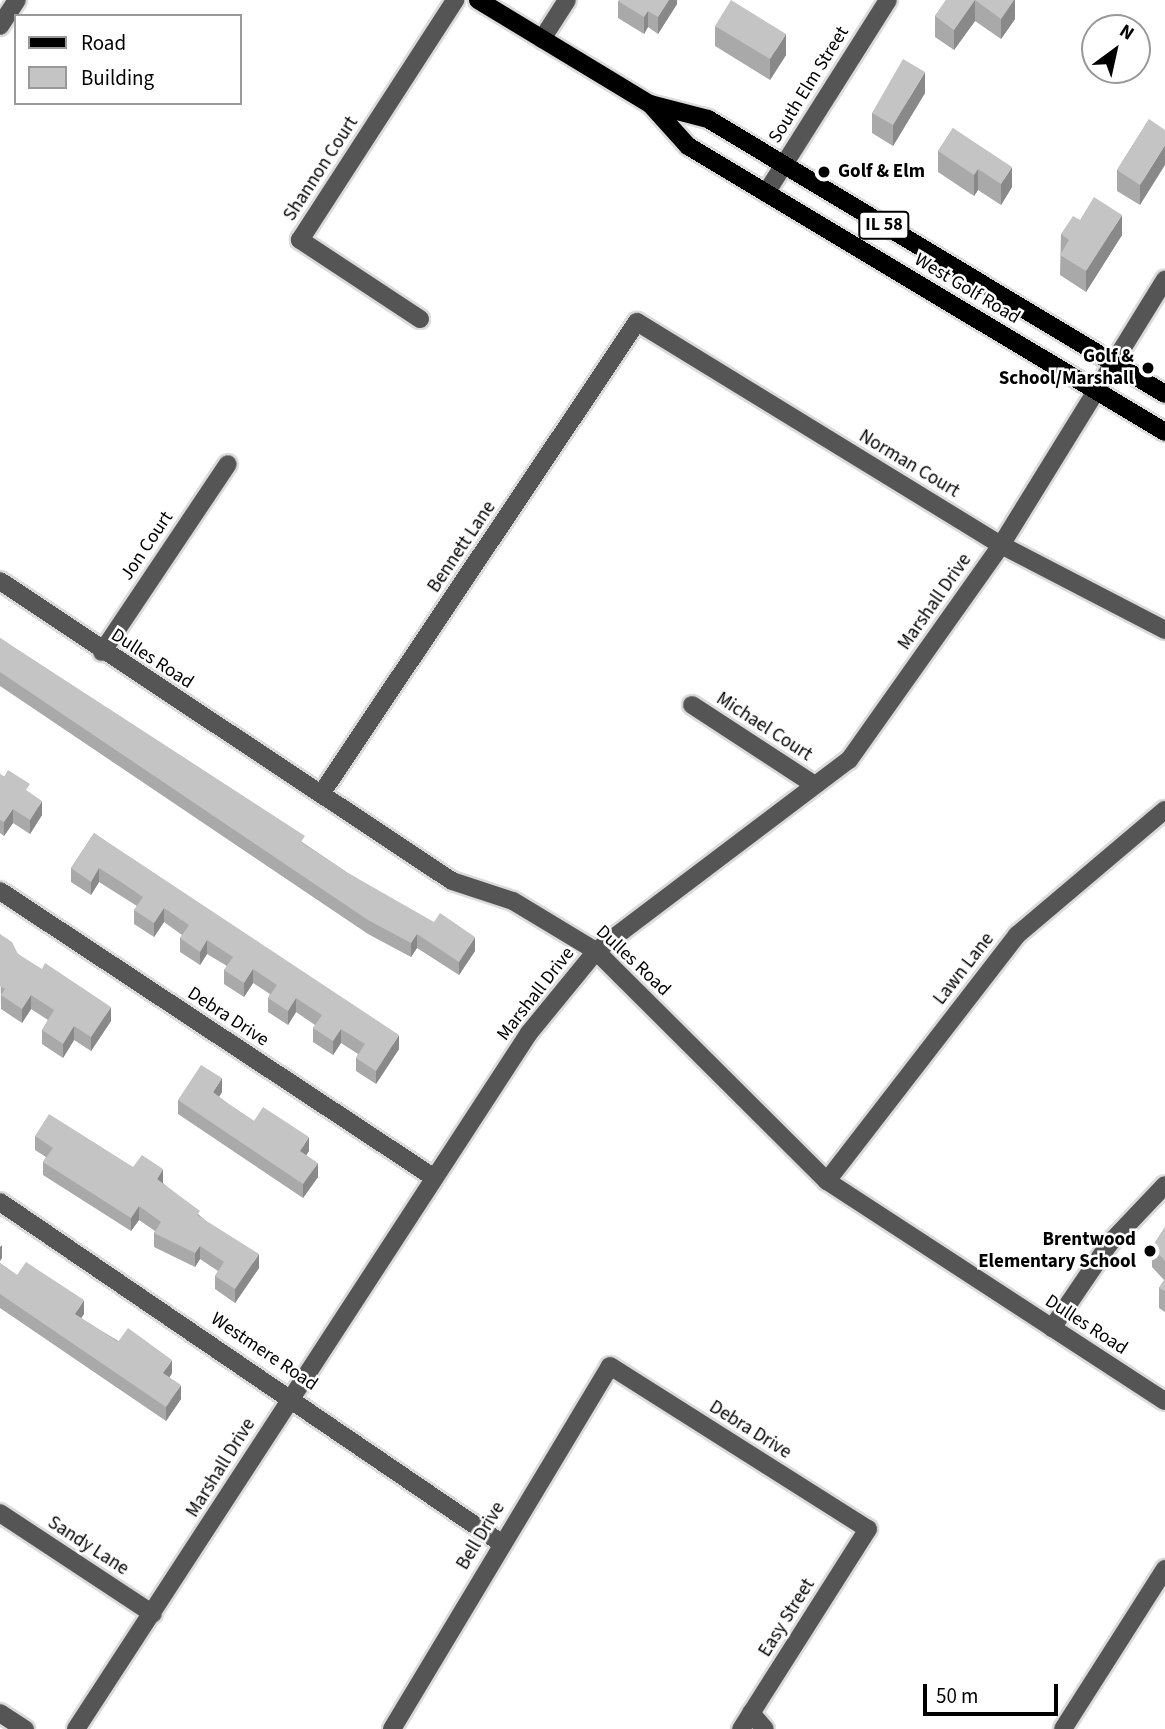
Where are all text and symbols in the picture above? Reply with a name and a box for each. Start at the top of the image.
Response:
legend [14,14,242,105]
north arrow [1081,14,1151,84]
text: N [1114,18,1139,47]
street label: South Elm Street [764,22,854,148]
text: Road [81,28,126,58]
text: Building [81,63,154,93]
street label: Shannon Court [279,113,363,225]
place label: Golf & Elm [838,161,925,183]
marker: Golf & Elm [816,164,832,180]
road number: IL 58 [858,210,910,240]
street label: West Golf Road [910,249,1024,329]
place label: Golf & School/Marshall [999,346,1134,390]
marker: Golf & School/Marshall [1140,360,1156,376]
street label: Norman Court [855,425,963,503]
street label: Bennett Lane [423,497,501,597]
street label: Jon Court [116,507,178,585]
street label: Marshall Drive [893,549,977,655]
street label: Dulles Road [107,624,197,694]
street label: Michael Court [712,688,816,766]
street label: Dulles Road [591,921,675,1001]
street label: Lawn Lane [929,928,999,1010]
street label: Marshall Drive [492,943,580,1045]
street label: Debra Drive [183,982,273,1052]
place label: Brentwood Elementary School [978,1229,1136,1273]
marker: Brentwood Elementary School [1142,1243,1158,1259]
street label: Dulles Road [1041,1290,1131,1360]
street label: Westmere Road [206,1308,322,1396]
street label: Debra Drive [705,1396,795,1464]
street label: Marshall Drive [182,1414,260,1522]
street label: Bell Drive [452,1498,510,1574]
street label: Sandy Lane [43,1511,133,1581]
street label: Easy Street [754,1575,820,1661]
scale bar [927,1670,1062,1714]
text: 50 m [936,1681,978,1711]

